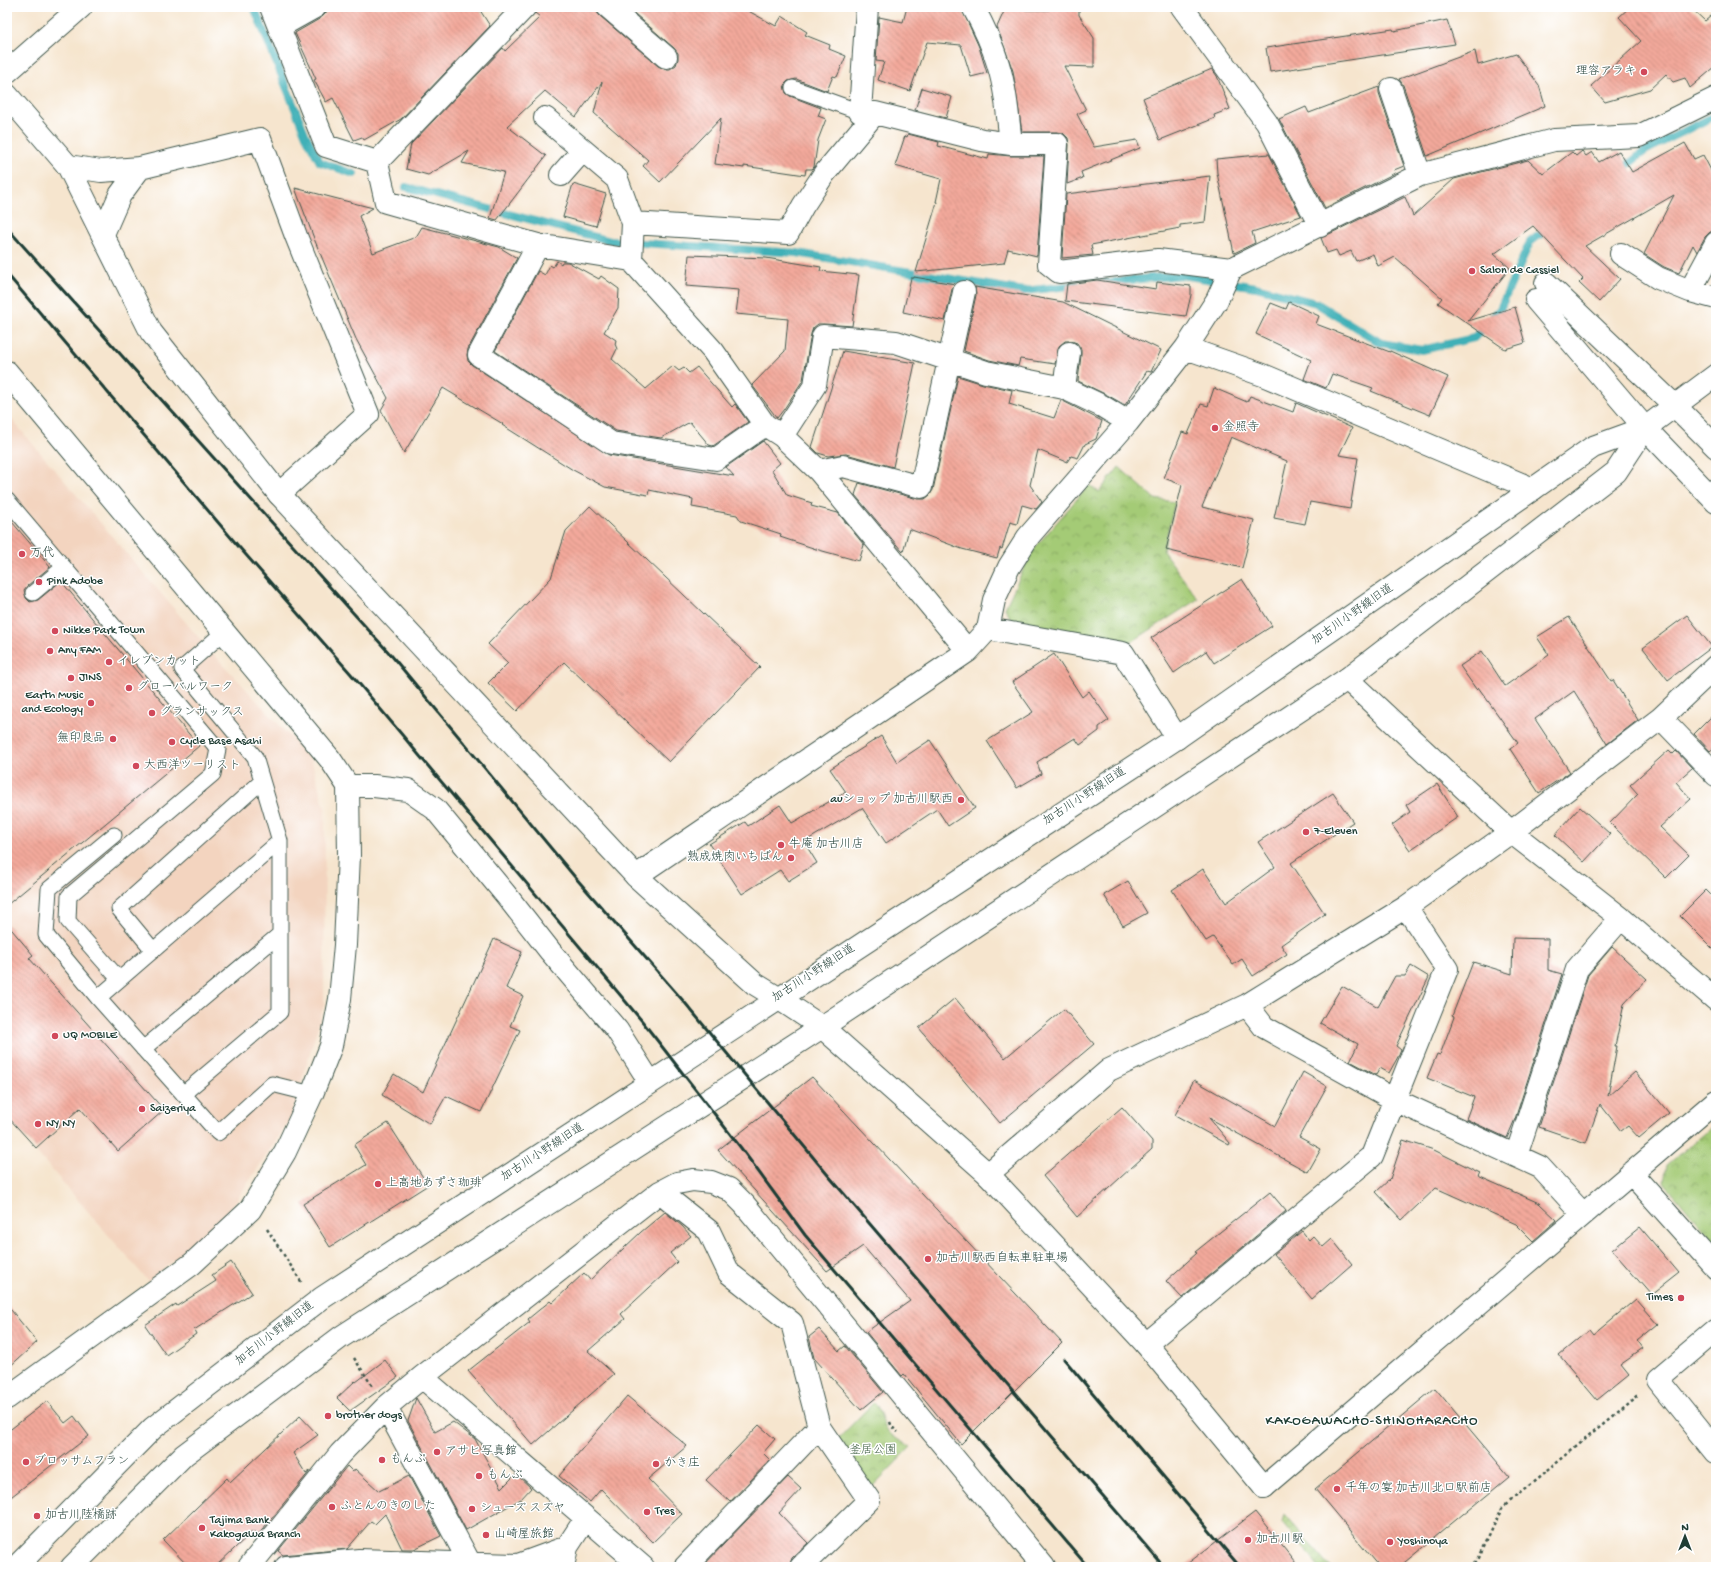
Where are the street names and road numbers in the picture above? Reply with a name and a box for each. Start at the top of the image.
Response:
street label: 加古川小野線旧道 [1309,581,1396,648]
street label: 加古川小野線旧道 [1040,764,1129,829]
street label: 加古川小野線旧道 [769,941,858,1006]
street label: 加古川小野線旧道 [498,1120,587,1185]
street label: 加古川小野線旧道 [232,1298,317,1369]

